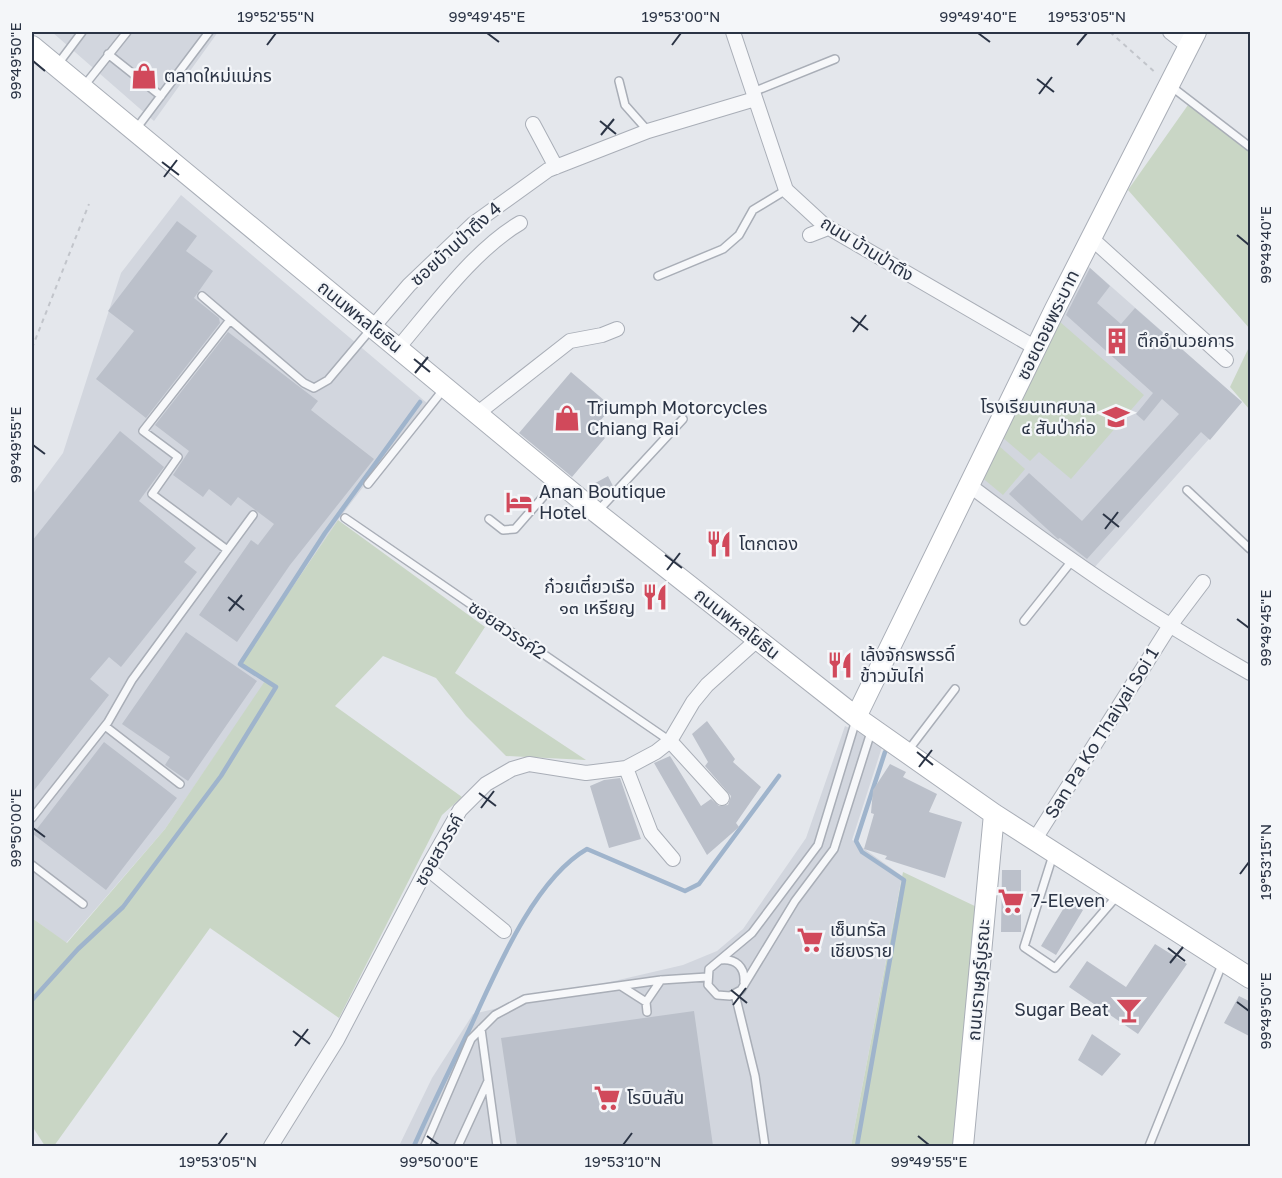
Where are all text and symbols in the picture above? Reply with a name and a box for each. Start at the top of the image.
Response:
text: 19°52'55"N [237,7,315,25]
text: 99°49'45"E [448,7,526,25]
text: 19°53'00"N [642,7,720,25]
text: 99°49'40"E [939,7,1017,25]
text: 19°53'05"N [1048,7,1126,25]
text: 99°49'50"E [6,22,24,100]
shop icon: ตลาดใหม่แม่กร [129,61,159,91]
place label: ตลาดใหม่แม่กร [164,64,272,86]
street label: ซอยบ้านป่าตึง 4 [405,197,505,290]
text: 99°49'40"E [1256,206,1274,284]
street label: ถนน บ้านป่าตึง [817,211,918,286]
street label: ซอยดอยพระบาท [1011,266,1083,383]
street label: ถนนพหลโยธิน [314,275,407,357]
building icon: ตึกอำนวยการ [1102,326,1132,356]
place label: ตึกอำนวยการ [1137,329,1235,351]
place label: โรงเรียนเทศบาล ๔ สันป่าก่อ [981,395,1096,438]
place label: Triumph Motorcycles Chiang Rai [587,396,768,439]
school or university icon: โรงเรียนเทศบาล ๔ สันป่าก่อ [1101,402,1131,432]
shop icon: Triumph Motorcycles Chiang Rai [552,403,582,433]
text: 99°49'55"E [6,407,24,483]
place label: Anan Boutique Hotel [539,480,666,523]
hotel icon: Anan Boutique Hotel [504,487,534,517]
restaurant icon: โตกตอง [704,529,734,559]
place label: โตกตอง [739,532,798,554]
place label: ก๋วยเตี๋ยวเรือ ๑๓ เหรียญ [544,574,635,618]
restaurant icon: ก๋วยเตี๋ยวเรือ ๑๓ เหรียญ [640,582,670,612]
street label: ถนนพหลโยธิน [690,583,785,664]
text: 99°49'45"E [1256,589,1274,667]
street label: ซอยสวรรค์2 [464,595,551,663]
place label: เล้งจักรพรรดิ์ ข้าวมันไก่ [860,643,955,686]
street label: San Pa Ko Thaiyai Soi 1 [1039,643,1163,822]
restaurant icon: เล้งจักรพรรดิ์ ข้าวมันไก่ [825,650,855,680]
text: 99°50'00"E [6,789,24,867]
street label: ซอยสวรรค์ [409,810,467,889]
text: 19°53'15"N [1256,824,1274,900]
supermarket icon: 7-Eleven [996,886,1026,916]
place label: 7-Eleven [1031,889,1105,911]
place label: เซ็นทรัล เชียงราย [830,918,892,961]
street label: ถนนราษฎร์บูรณะ [962,918,996,1042]
supermarket icon: เซ็นทรัล เชียงราย [795,925,825,955]
text: 99°49'50"E [1256,972,1274,1050]
bar icon: Sugar Beat [1114,995,1144,1025]
place label: Sugar Beat [1014,998,1109,1020]
supermarket icon: โรบินสัน [592,1083,622,1113]
place label: โรบินสัน [627,1086,684,1108]
text: 19°53'05"N [179,1152,257,1170]
text: 99°50'00"E [400,1152,478,1170]
text: 19°53'10"N [585,1152,661,1170]
text: 99°49'55"E [891,1152,967,1170]

